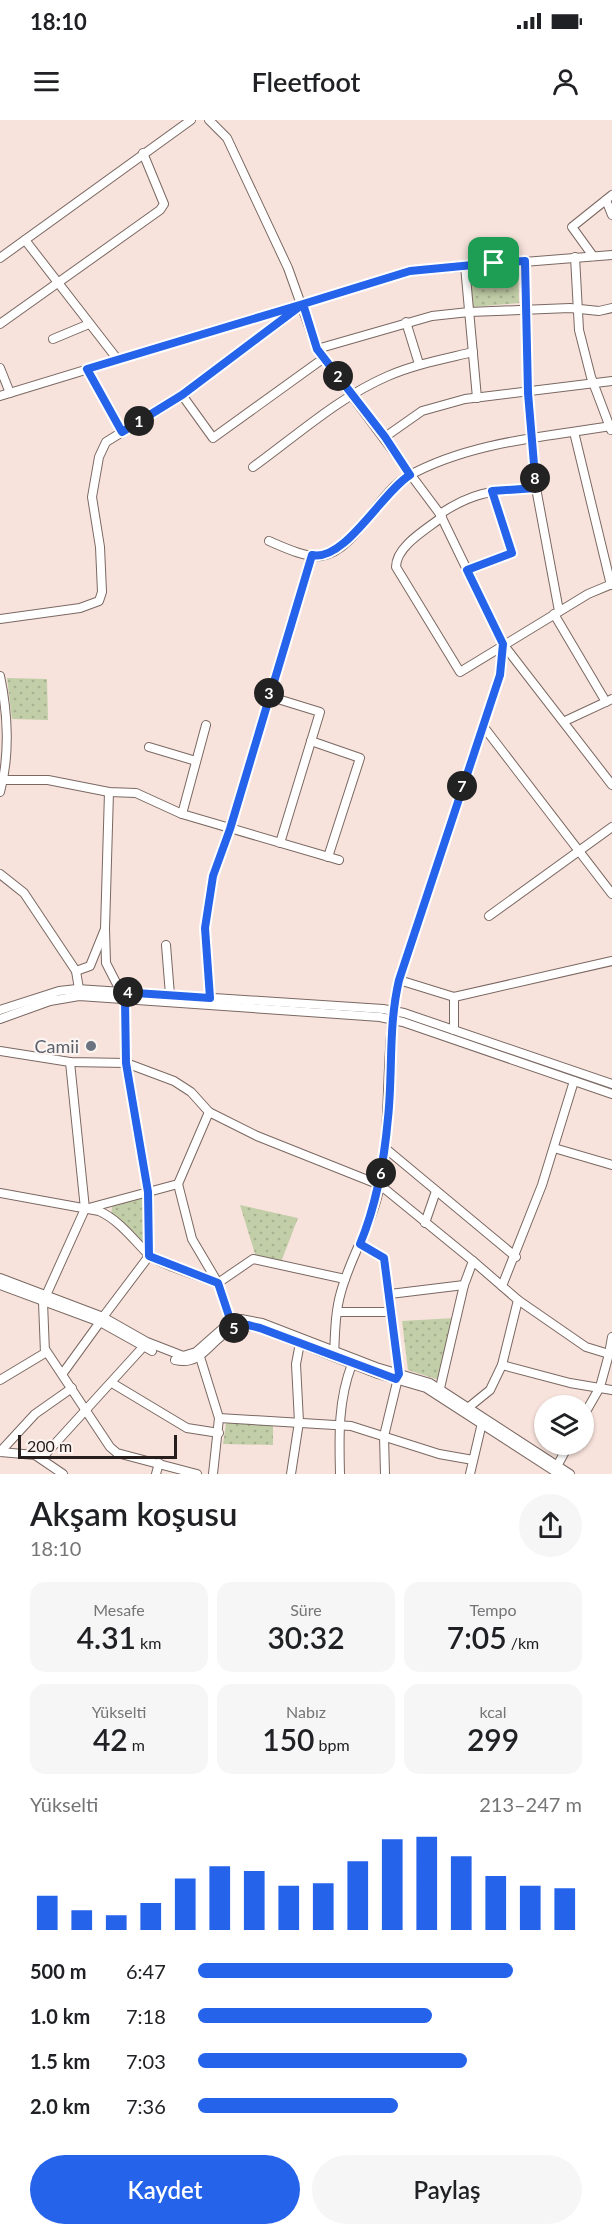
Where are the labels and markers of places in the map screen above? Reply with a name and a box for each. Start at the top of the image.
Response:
pin [468,237,519,288]
pin: 2 [323,361,353,391]
pin: 1 [124,406,154,436]
pin: 8 [520,463,550,493]
pin: 3 [254,678,284,708]
pin: 7 [447,771,477,801]
pin: 4 [113,977,143,1007]
place label: Camii [35,1035,79,1057]
marker: Camii [84,1039,98,1053]
pin: 6 [366,1158,396,1188]
pin: 5 [219,1313,249,1343]

